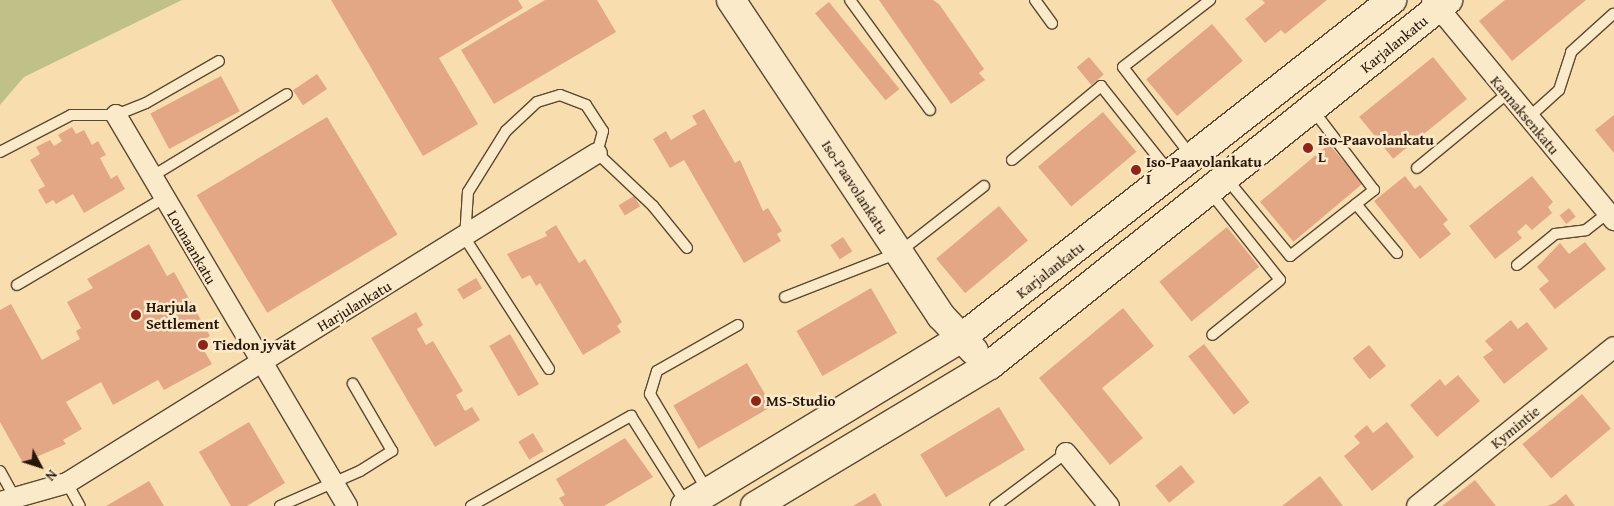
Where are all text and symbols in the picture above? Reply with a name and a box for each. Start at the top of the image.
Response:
street label: Karjalankatu [1357,11,1431,77]
street label: Kannaksenkatu [1487,72,1563,158]
place label: Iso-Paavolankatu L [1318,130,1434,165]
street label: Iso-Paavolankatu [818,137,892,237]
marker: Iso-Paavolankatu L [1302,142,1314,154]
place label: Iso-Paavolankatu I [1146,152,1262,187]
marker: Iso-Paavolankatu I [1130,164,1142,176]
street label: Lounaankatu [164,207,220,287]
street label: Karjalankatu [1013,238,1087,302]
street label: Harjulankatu [314,277,394,335]
place label: Harjula Settlement [146,297,219,332]
marker: Harjula Settlement [130,309,142,321]
place label: Tiedon jyvät [213,336,296,354]
marker: Tiedon jyvät [197,339,209,351]
place label: MS-Studio [766,392,836,410]
marker: MS-Studio [750,395,762,407]
street label: Kymintie [1487,402,1543,452]
north arrow [15,441,65,491]
text: N [41,466,62,486]

